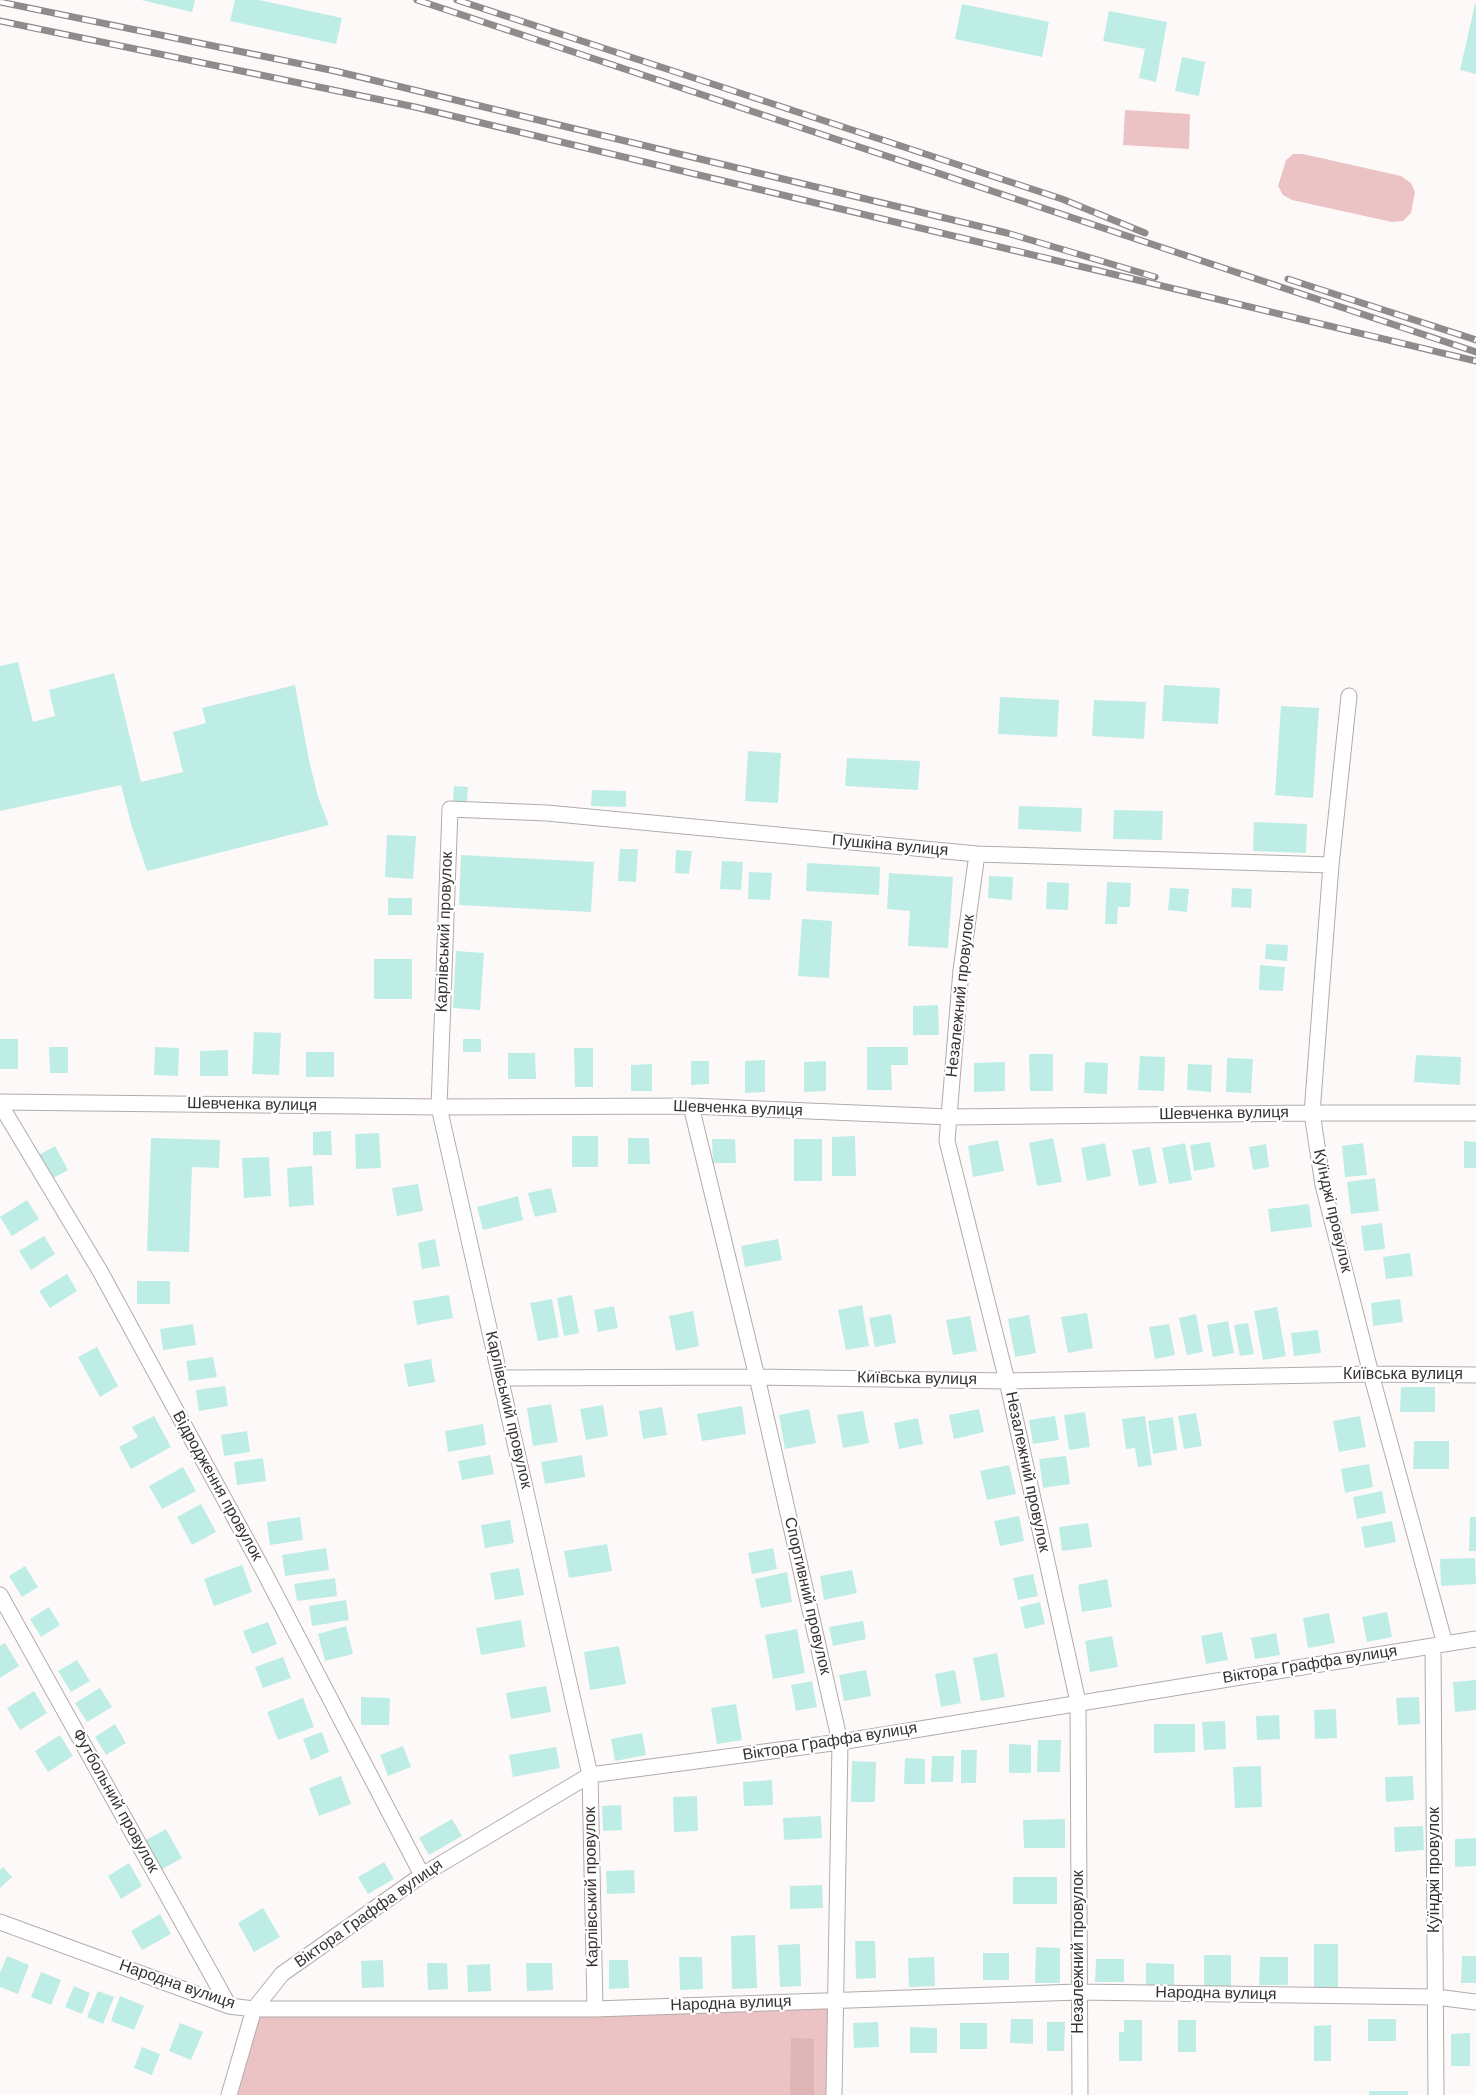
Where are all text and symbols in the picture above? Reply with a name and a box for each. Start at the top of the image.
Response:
street label: Пушкіна вулиця [831,831,949,861]
street label: Карлівський провулок [433,851,457,1013]
street label: Незалежний провулок [943,914,979,1078]
street label: Шевченка вулиця [187,1094,317,1116]
street label: Шевченка вулиця [673,1097,803,1121]
street label: Шевченка вулиця [1159,1103,1289,1125]
street label: Куїнджі провулок [1308,1147,1356,1275]
street label: Карлівський провулок [481,1329,535,1491]
street label: Київська вулиця [1343,1365,1463,1385]
street label: Київська вулиця [857,1368,977,1390]
street label: Незалежний провулок [1001,1390,1053,1554]
street label: Відродження провулок [168,1408,266,1564]
street label: Спортивний провулок [780,1515,834,1677]
street label: Віктора Граффа вулиця [1221,1642,1399,1688]
street label: Віктора Граффа вулиця [741,1719,919,1765]
street label: Футбольний провулок [67,1726,163,1876]
street label: Карлівський провулок [581,1806,603,1968]
street label: Куїнджі провулок [1425,1807,1445,1933]
street label: Віктора Граффа вулиця [291,1856,447,1972]
street label: Незалежний провулок [1069,1870,1089,2034]
street label: Народна вулиця [117,1956,237,2014]
street label: Народна вулиця [1155,1983,1277,2005]
street label: Народна вулиця [670,1992,792,2016]

